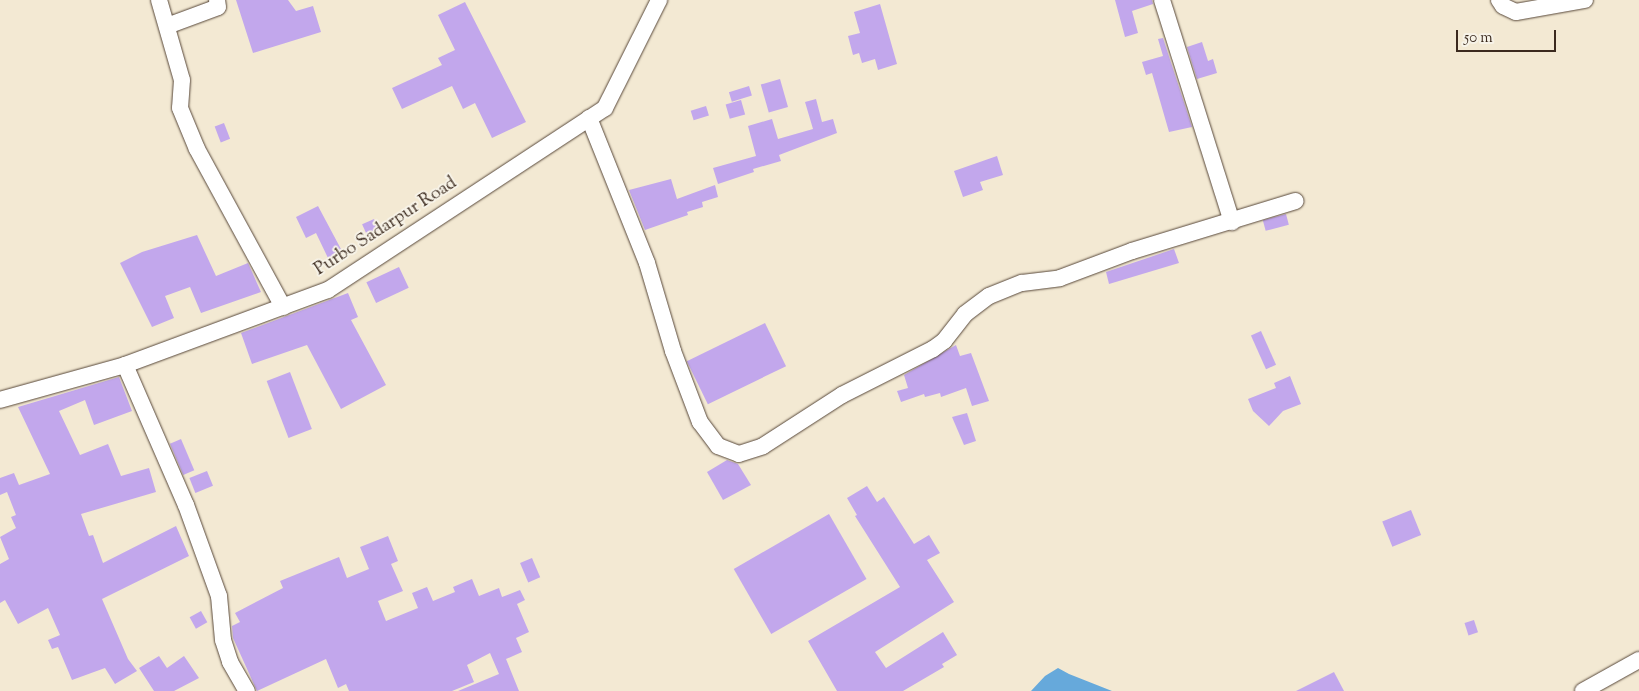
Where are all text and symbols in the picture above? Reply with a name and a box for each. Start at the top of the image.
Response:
scale bar [1459,20,1559,52]
text: 50 m [1464,28,1493,49]
street label: Purbo Sadarpur Road [311,173,461,281]

